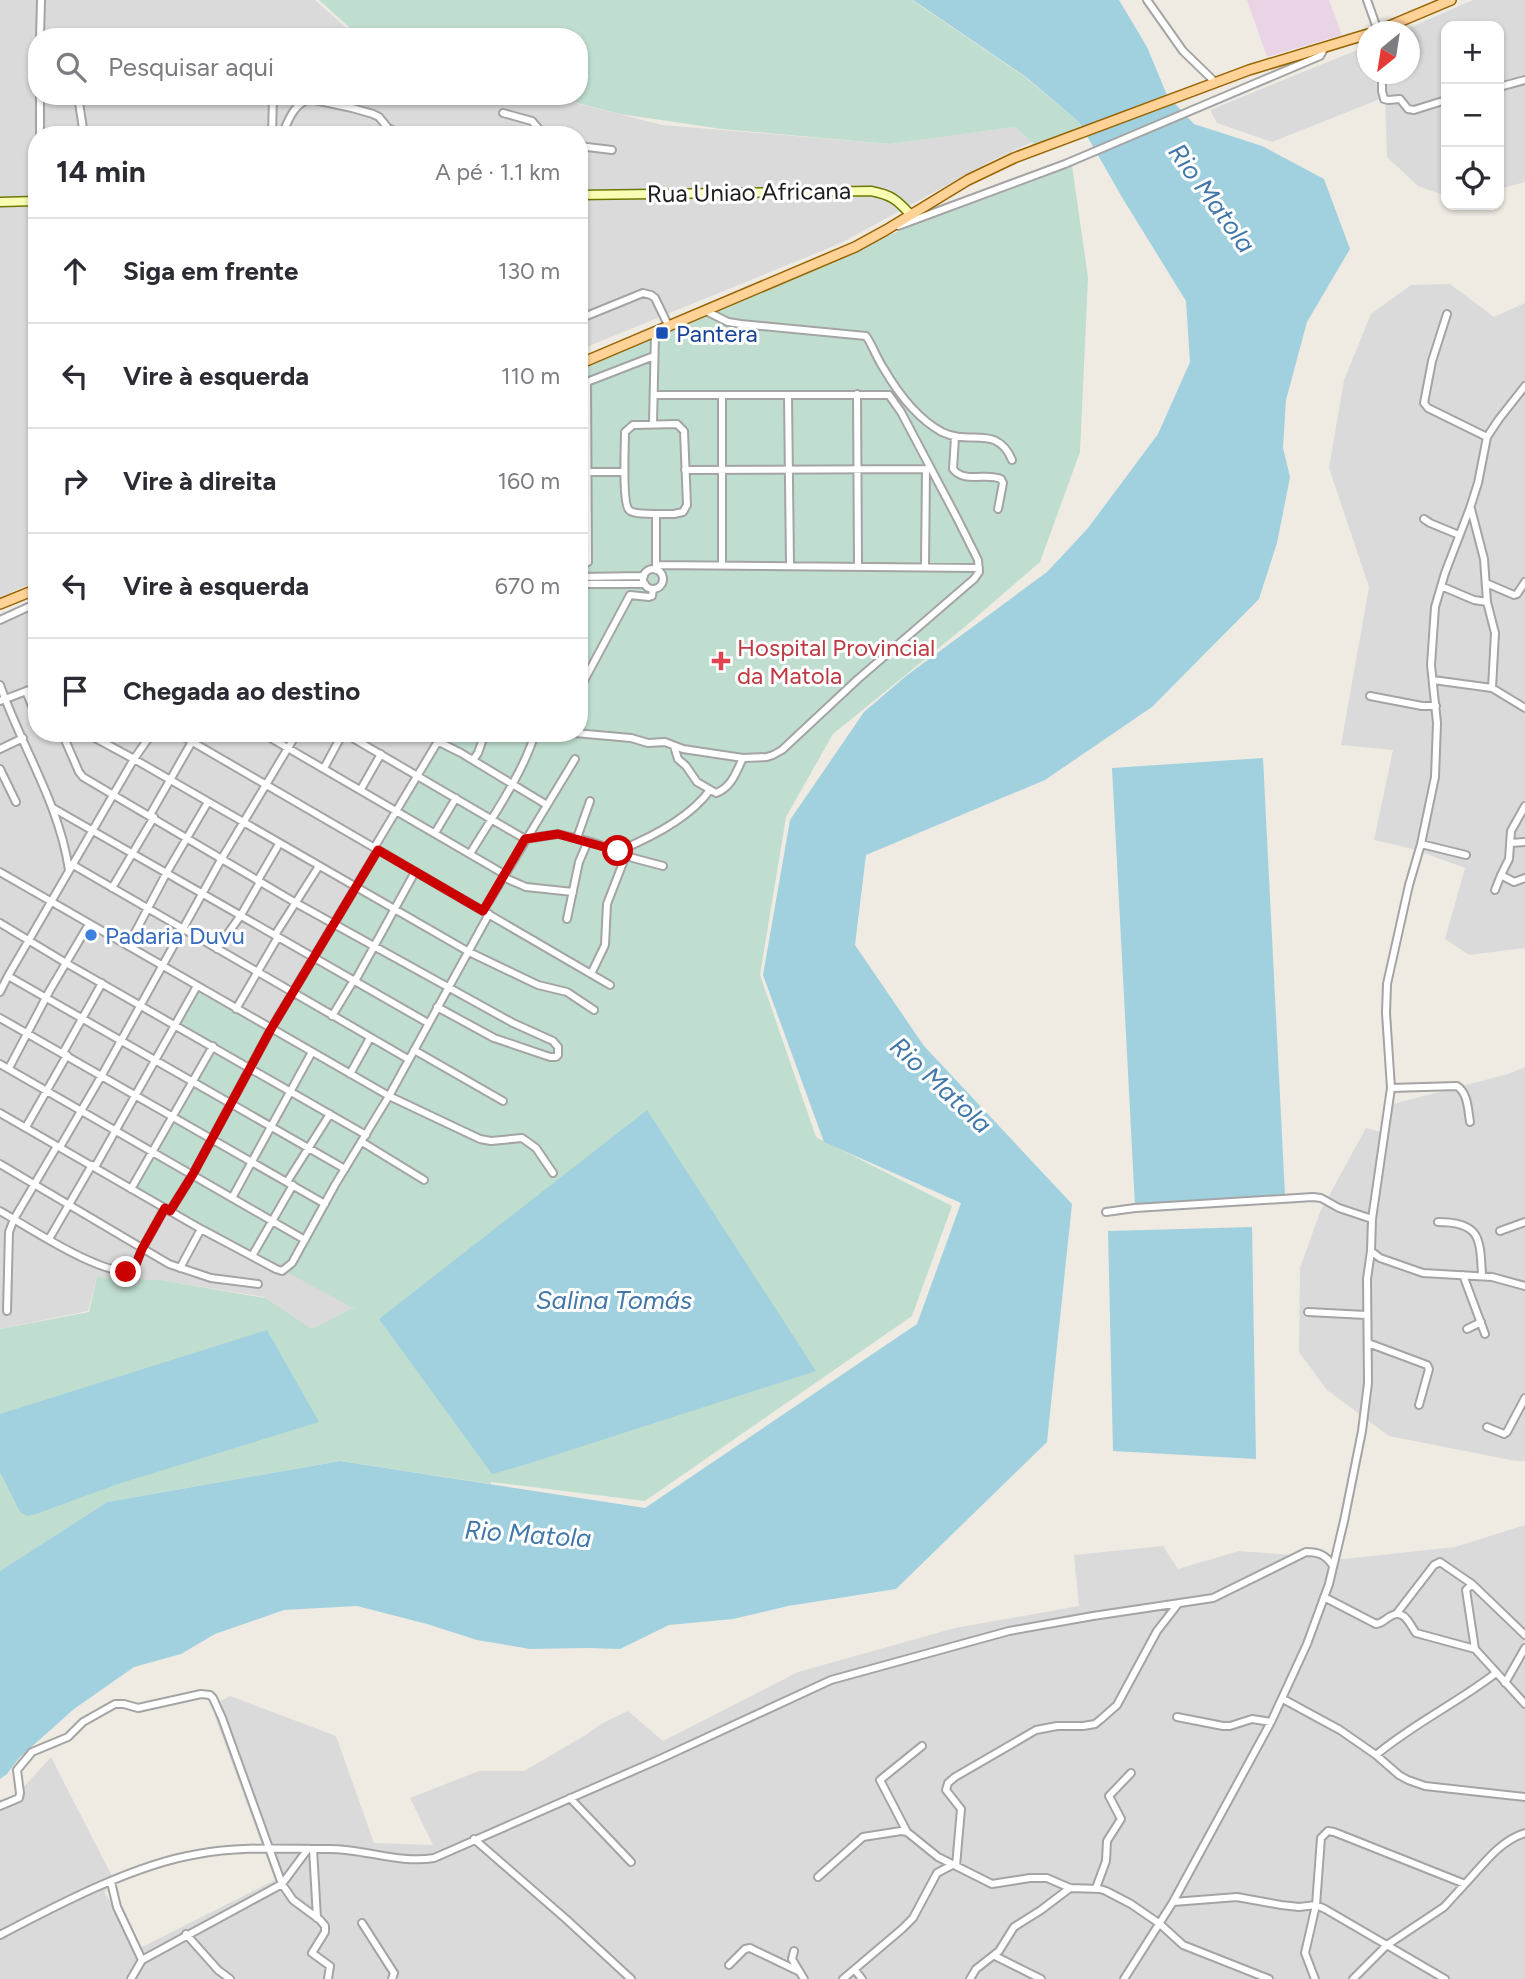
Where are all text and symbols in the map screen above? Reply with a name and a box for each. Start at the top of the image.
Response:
north arrow [1357,21,1420,84]
map controls [1441,21,1504,210]
button: + [1441,21,1504,84]
search box [28,28,588,105]
icon: search [52,48,90,86]
text: Pesquisar aqui [108,51,274,83]
button: − [1441,84,1504,147]
water label: Rio Matola [1162,137,1262,259]
button: locate [1441,147,1504,210]
text: 14 min [56,153,146,190]
text: A pé · 1.1 km [435,158,560,186]
street label: Rua Uniao Africana [647,176,851,208]
icon: ahead [56,252,94,290]
text: Siga em frente [123,255,298,287]
text: 130 m [498,257,560,285]
place label: Pantera [676,319,758,348]
marker: Pantera [654,325,670,341]
icon: left [56,357,94,395]
text: Vire à esquerda [123,360,309,392]
text: 110 m [501,362,560,390]
icon: right [56,462,94,500]
text: Vire à direita [123,465,276,497]
text: 160 m [497,467,560,495]
icon: left [56,567,94,605]
text: Vire à esquerda [123,570,309,602]
text: 670 m [495,572,560,600]
place label: Hospital Provincial da Matola [737,633,935,690]
marker: Hospital Provincial da Matola [711,651,731,671]
icon: arrive [56,672,94,710]
text: Chegada ao destino [123,675,360,707]
route start [602,835,633,866]
place label: Padaria Duvu [105,921,245,950]
marker: Padaria Duvu [83,927,99,943]
water label: Rio Matola [884,1030,998,1140]
route end [110,1256,141,1287]
water label: Salina Tomás [536,1284,692,1316]
water label: Rio Matola [463,1514,593,1554]

